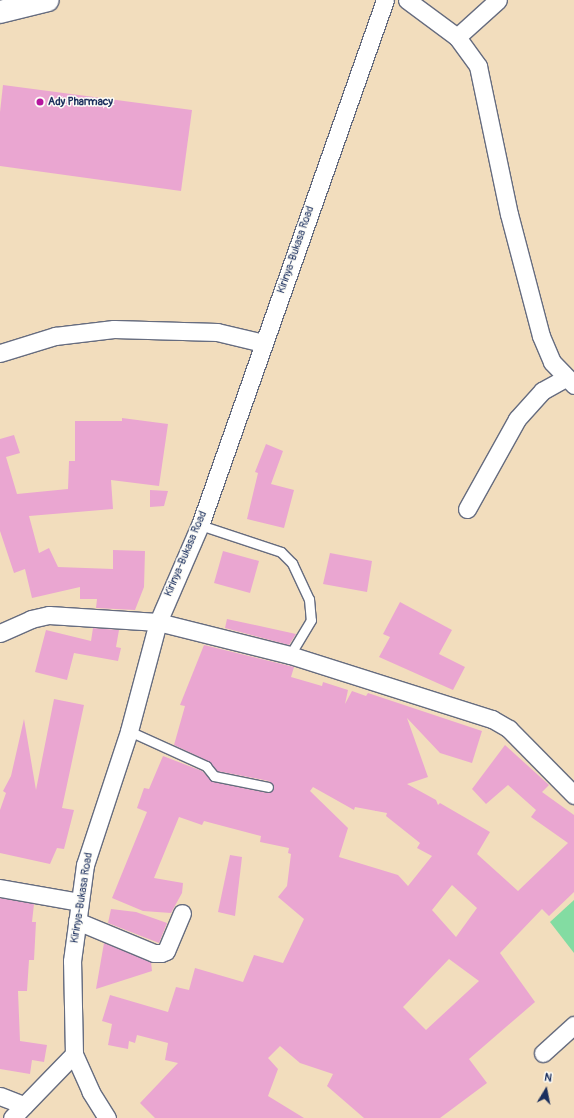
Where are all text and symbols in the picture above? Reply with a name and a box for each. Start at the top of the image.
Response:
place label: Ady Pharmacy [48,95,113,109]
marker: Ady Pharmacy [35,97,45,107]
street label: Kirinya-Bukasa Road [275,205,317,295]
street label: Kirinya-Bukasa Road [162,509,210,599]
street label: Kirinya-Bukasa Road [68,852,96,944]
north arrow [526,1070,566,1110]
text: N [543,1071,553,1085]

